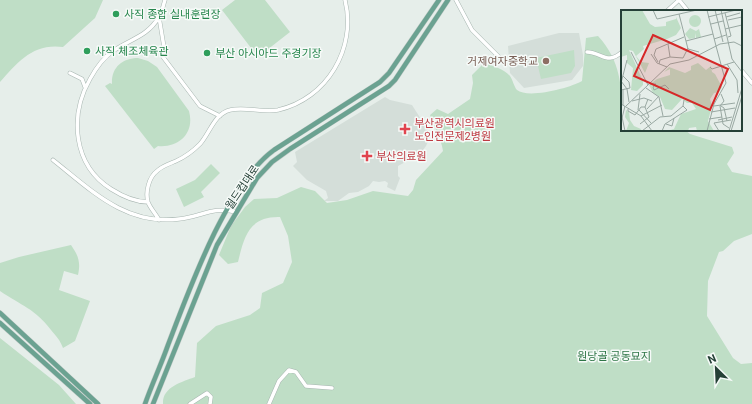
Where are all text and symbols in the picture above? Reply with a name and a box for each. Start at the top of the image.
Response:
place label: 사직 종합 실내훈련장 [124,8,221,21]
marker: 사직 종합 실내훈련장 [111,9,121,19]
inset map [621,10,742,131]
place label: 사직 체조체육관 [95,45,169,58]
marker: 사직 체조체육관 [82,46,92,56]
place label: 부산 아시아드 주경기장 [215,47,322,60]
marker: 부산 아시아드 주경기장 [202,48,212,58]
place label: 거제여자중학교 [467,55,538,68]
marker: 거제여자중학교 [541,56,551,66]
place label: 부산광역시의료원 노인전문제2병원 [414,117,495,143]
marker: 부산광역시의료원 노인전문제2병원 [399,123,411,135]
marker: 부산의료원 [361,150,373,162]
place label: 부산의료원 [376,150,427,163]
street label: 월드컵대로 [223,163,262,212]
north arrow [696,348,736,388]
park label: 원당골 공동묘지 [577,350,651,363]
text: N [706,352,719,367]

